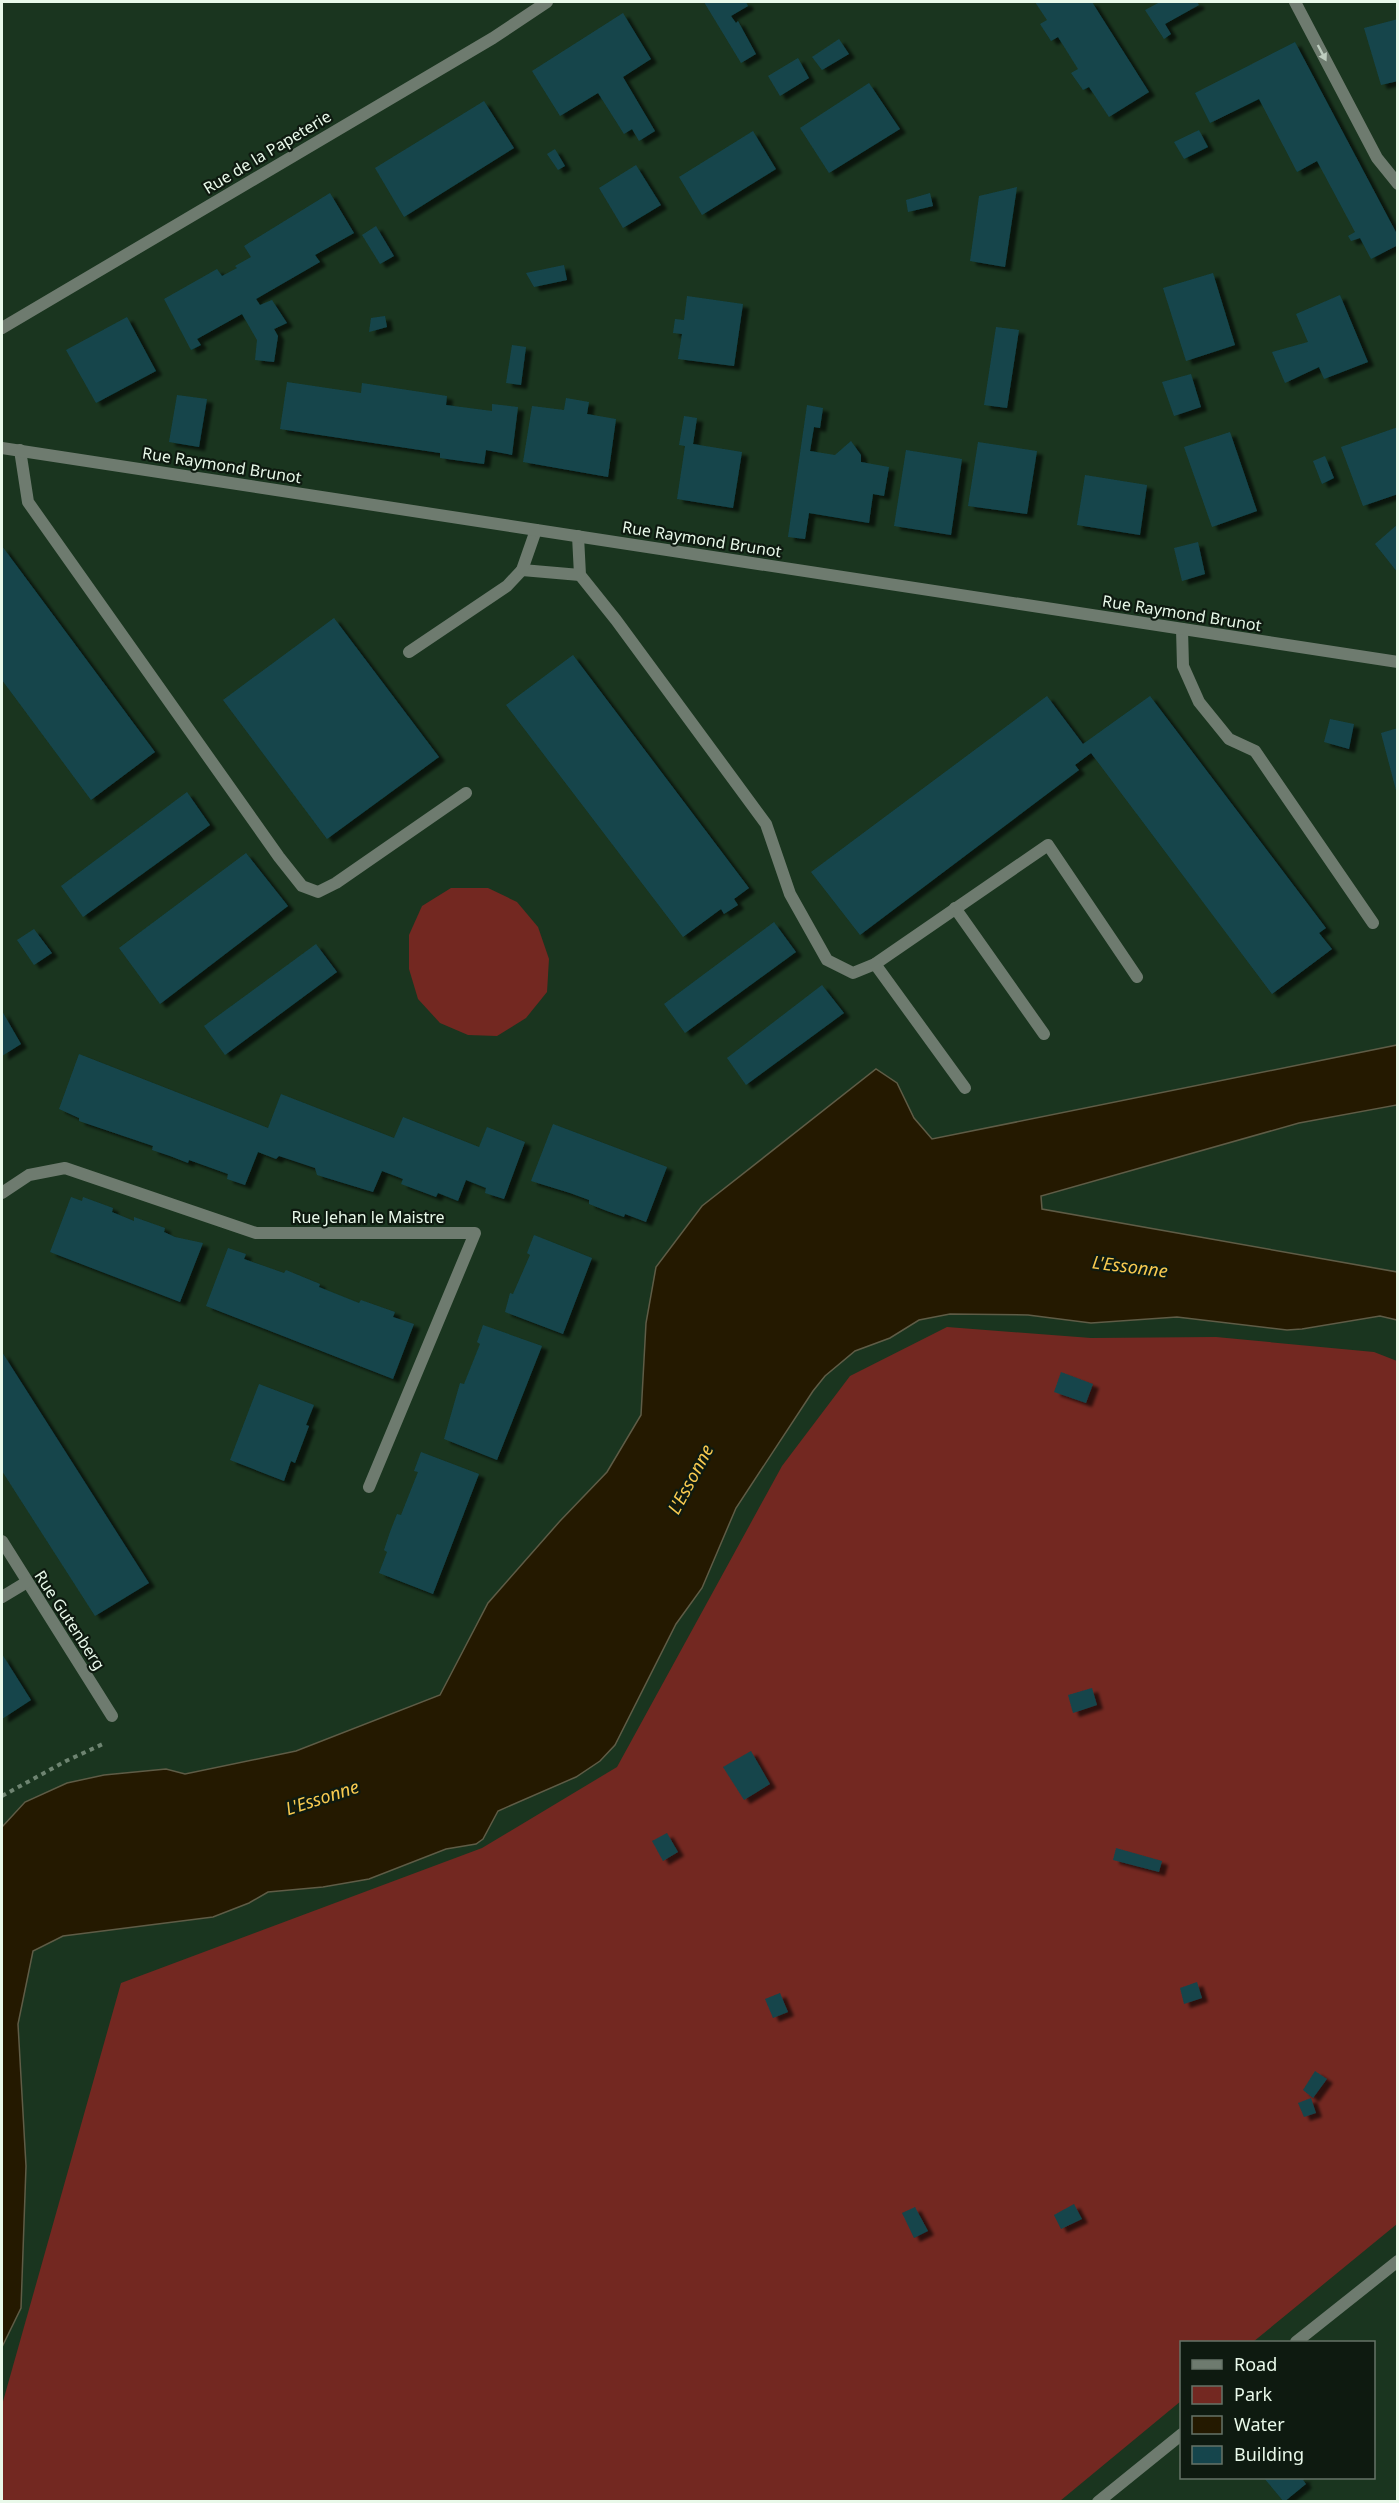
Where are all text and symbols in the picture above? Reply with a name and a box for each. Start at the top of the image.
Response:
one-way arrow [1317,45,1327,62]
street label: Rue de la Papeterie [199,105,335,199]
street label: Rue Raymond Brunot [141,442,303,488]
street label: Rue Raymond Brunot [621,516,783,562]
street label: Rue Raymond Brunot [1101,590,1263,636]
street label: Rue Jehan le Maistre [291,1206,445,1228]
water label: L'Essonne [1091,1249,1169,1283]
water label: L'Essonne [662,1440,718,1518]
street label: Rue Gutenberg [30,1566,110,1674]
water label: L'Essonne [282,1774,362,1820]
legend [1180,2341,1375,2479]
text: Road [1234,2352,1277,2376]
text: Park [1234,2382,1272,2406]
text: Water [1234,2412,1285,2436]
text: Building [1234,2442,1304,2466]

